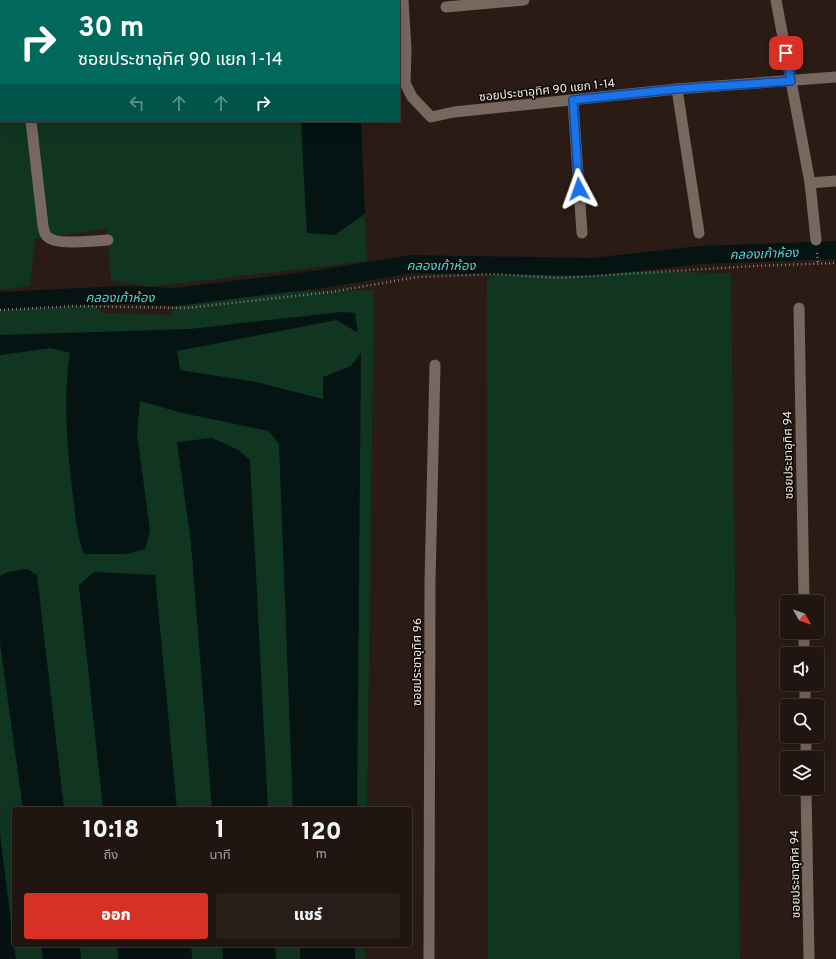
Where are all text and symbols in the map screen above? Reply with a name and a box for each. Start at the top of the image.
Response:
text: 30 m [78,11,144,47]
icon: right [12,16,64,68]
pin [769,36,803,70]
icon: arrive [775,42,797,64]
text: ซอยประชาอุทิศ 90 แยก 1-14 [78,49,283,72]
street label: ซอยประชาอุทิศ 90 แยก 1-14 [478,76,616,106]
icon: left [126,92,148,114]
icon: ahead [168,92,190,114]
icon: ahead [210,92,232,114]
icon: right [252,92,274,114]
position arrow [558,168,600,210]
water label: คลองเก้าห้อง [729,246,800,264]
water label: คลองเก้าห้อง [407,259,476,275]
water label: คลองเก้าห้อง [86,291,155,307]
street label: ซอยประชาอุทิศ 94 [780,411,798,499]
north arrow [780,595,824,639]
map controls [780,595,824,795]
street label: ซอยประชาอุทิศ 96 [410,618,426,706]
button: sound [780,647,824,691]
button: search [780,699,824,743]
button: layers [780,751,824,795]
text: 10:18 [82,816,139,846]
text: 1 [215,816,225,846]
text: 120 [301,818,342,848]
street label: ซอยประชาอุทิศ 94 [787,830,805,918]
text: m [316,847,327,863]
text: ถึง [103,848,118,864]
text: นาที [210,848,231,864]
button: ออก [24,893,208,939]
button: แชร์ [216,893,400,939]

